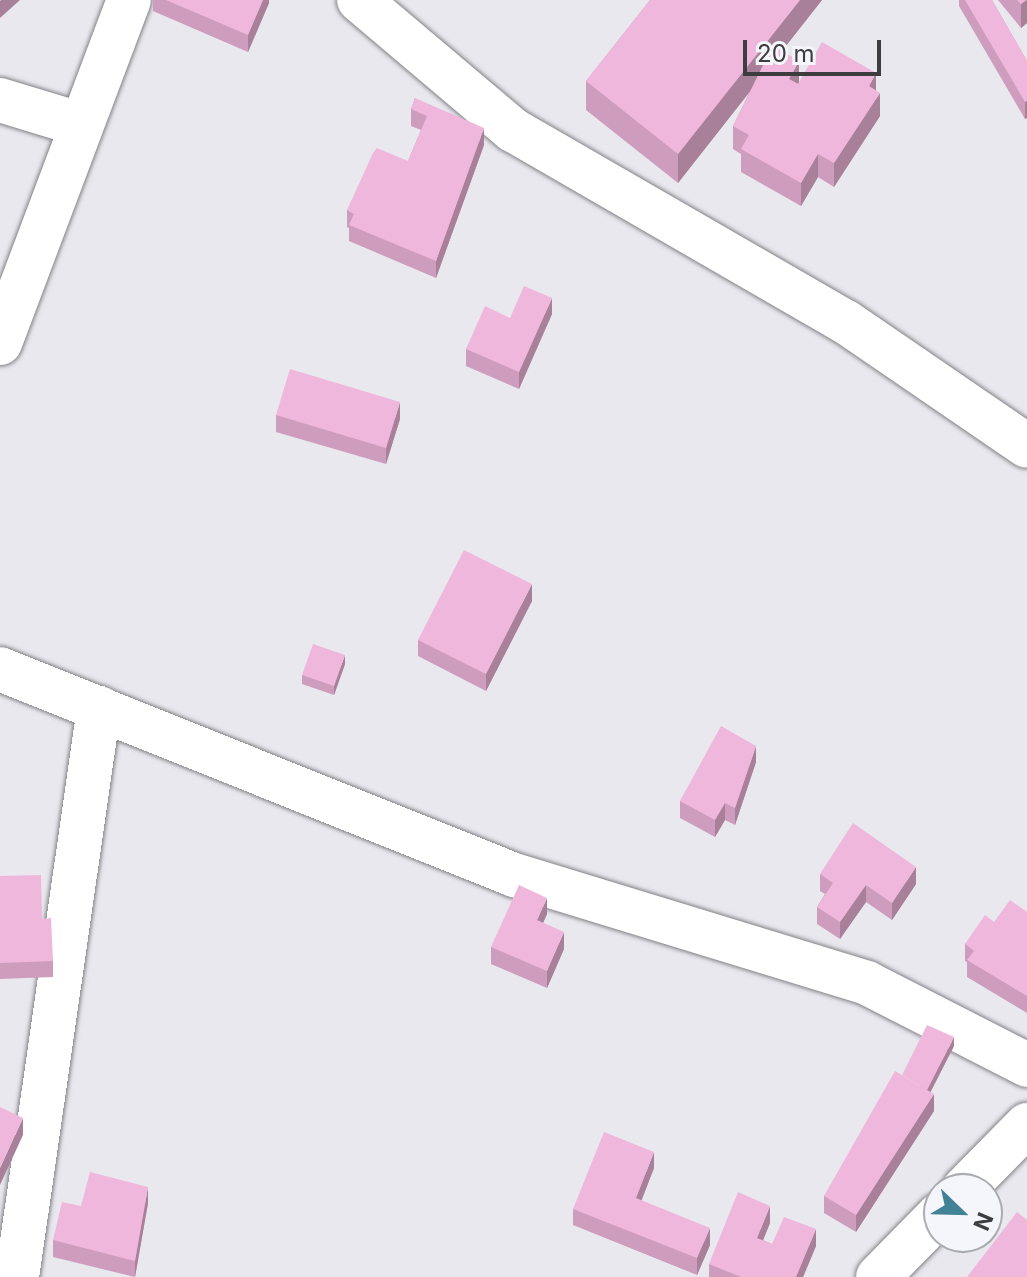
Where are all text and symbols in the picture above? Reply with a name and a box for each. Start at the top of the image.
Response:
scale bar [747,24,885,74]
text: 20 m [757,39,815,68]
north arrow [923,1173,1003,1253]
text: N [968,1209,998,1234]

